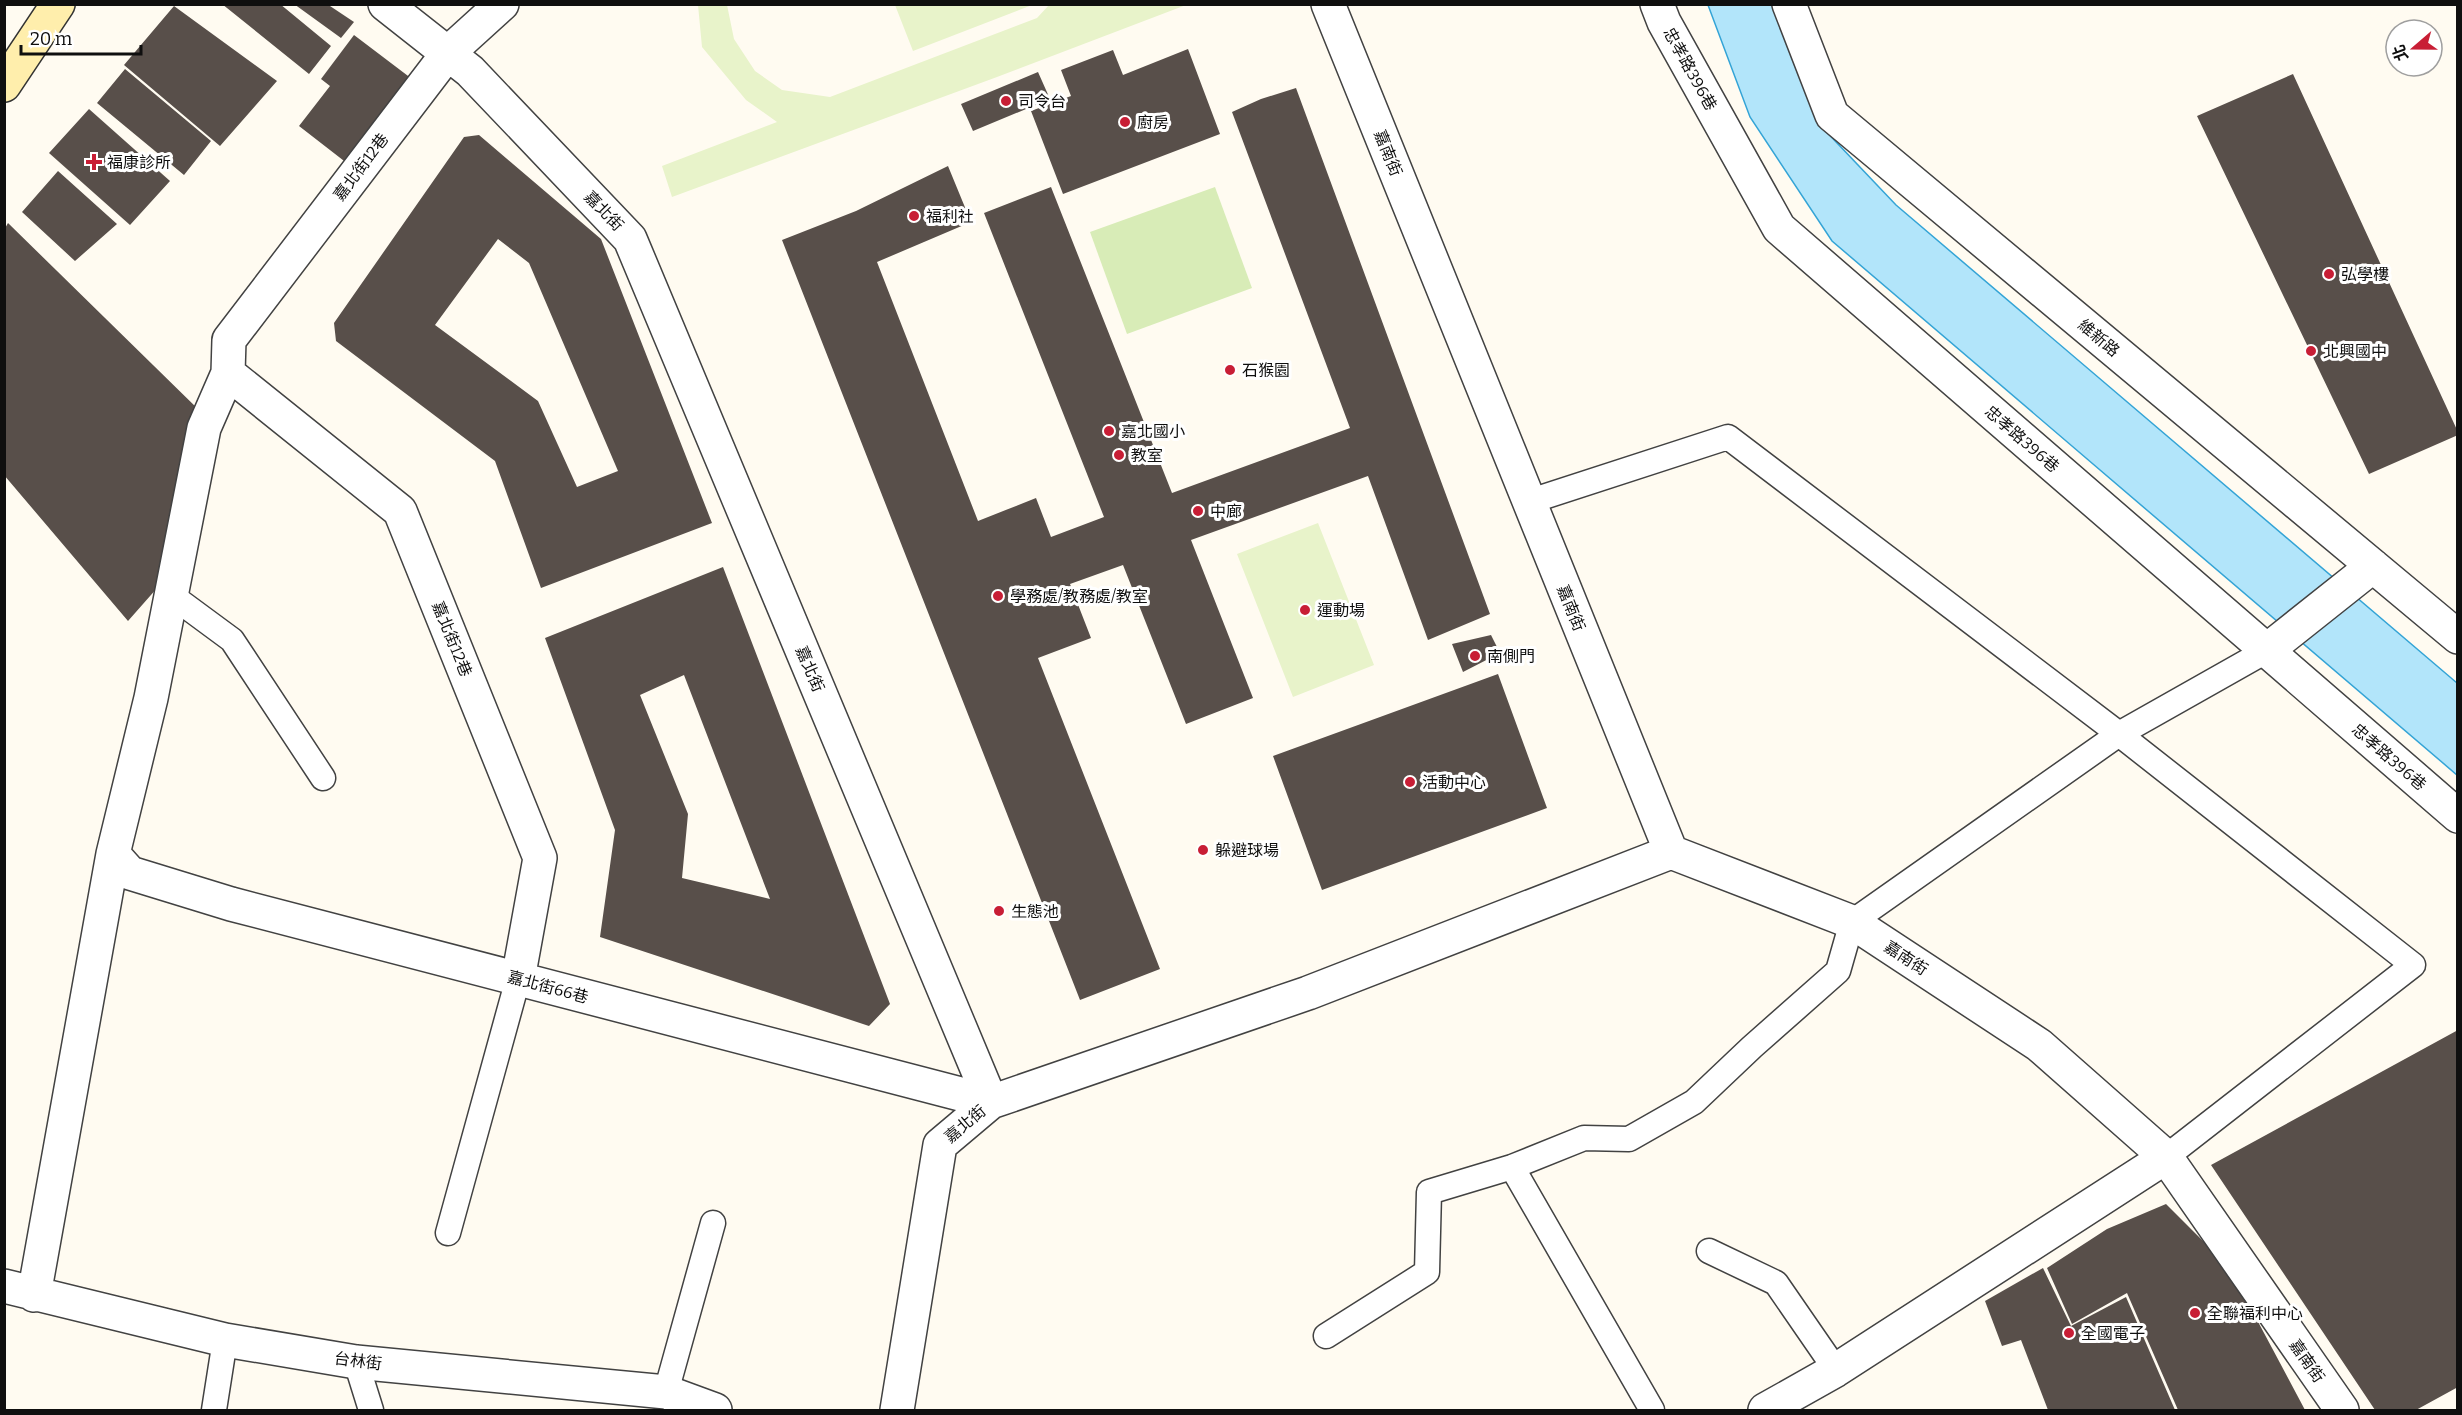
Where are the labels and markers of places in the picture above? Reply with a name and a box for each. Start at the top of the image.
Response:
place label: 司令台 [1018,92,1066,111]
marker: 司令台 [999,94,1013,108]
place label: 廚房 [1137,113,1169,132]
marker: 廚房 [1118,115,1132,129]
marker: 福康診所 [85,153,103,171]
place label: 福康診所 [107,153,171,172]
place label: 福利社 [926,207,974,226]
marker: 福利社 [907,209,921,223]
place label: 弘學樓 [2341,265,2389,284]
marker: 弘學樓 [2322,267,2336,281]
place label: 北興國中 [2323,342,2387,361]
marker: 北興國中 [2304,344,2318,358]
place label: 石猴園 [1242,361,1290,380]
marker: 石猴園 [1223,363,1237,377]
place label: 嘉北國小 [1121,422,1185,441]
marker: 嘉北國小 [1102,424,1116,438]
place label: 教室 [1131,446,1163,465]
marker: 教室 [1112,448,1126,462]
place label: 中廊 [1210,502,1242,521]
marker: 中廊 [1191,504,1205,518]
place label: 學務處/教務處/教室 [1010,587,1148,606]
marker: 學務處/教務處/教室 [991,589,1005,603]
place label: 運動場 [1317,601,1365,620]
marker: 運動場 [1298,603,1312,617]
place label: 南側門 [1487,647,1535,666]
marker: 南側門 [1468,649,1482,663]
place label: 活動中心 [1422,773,1486,792]
marker: 活動中心 [1403,775,1417,789]
place label: 躲避球場 [1215,841,1279,860]
marker: 躲避球場 [1196,843,1210,857]
place label: 生態池 [1011,902,1059,921]
marker: 生態池 [992,904,1006,918]
place label: 全聯福利中心 [2207,1304,2303,1323]
marker: 全聯福利中心 [2188,1306,2202,1320]
place label: 全國電子 [2081,1324,2145,1343]
marker: 全國電子 [2062,1326,2076,1340]

